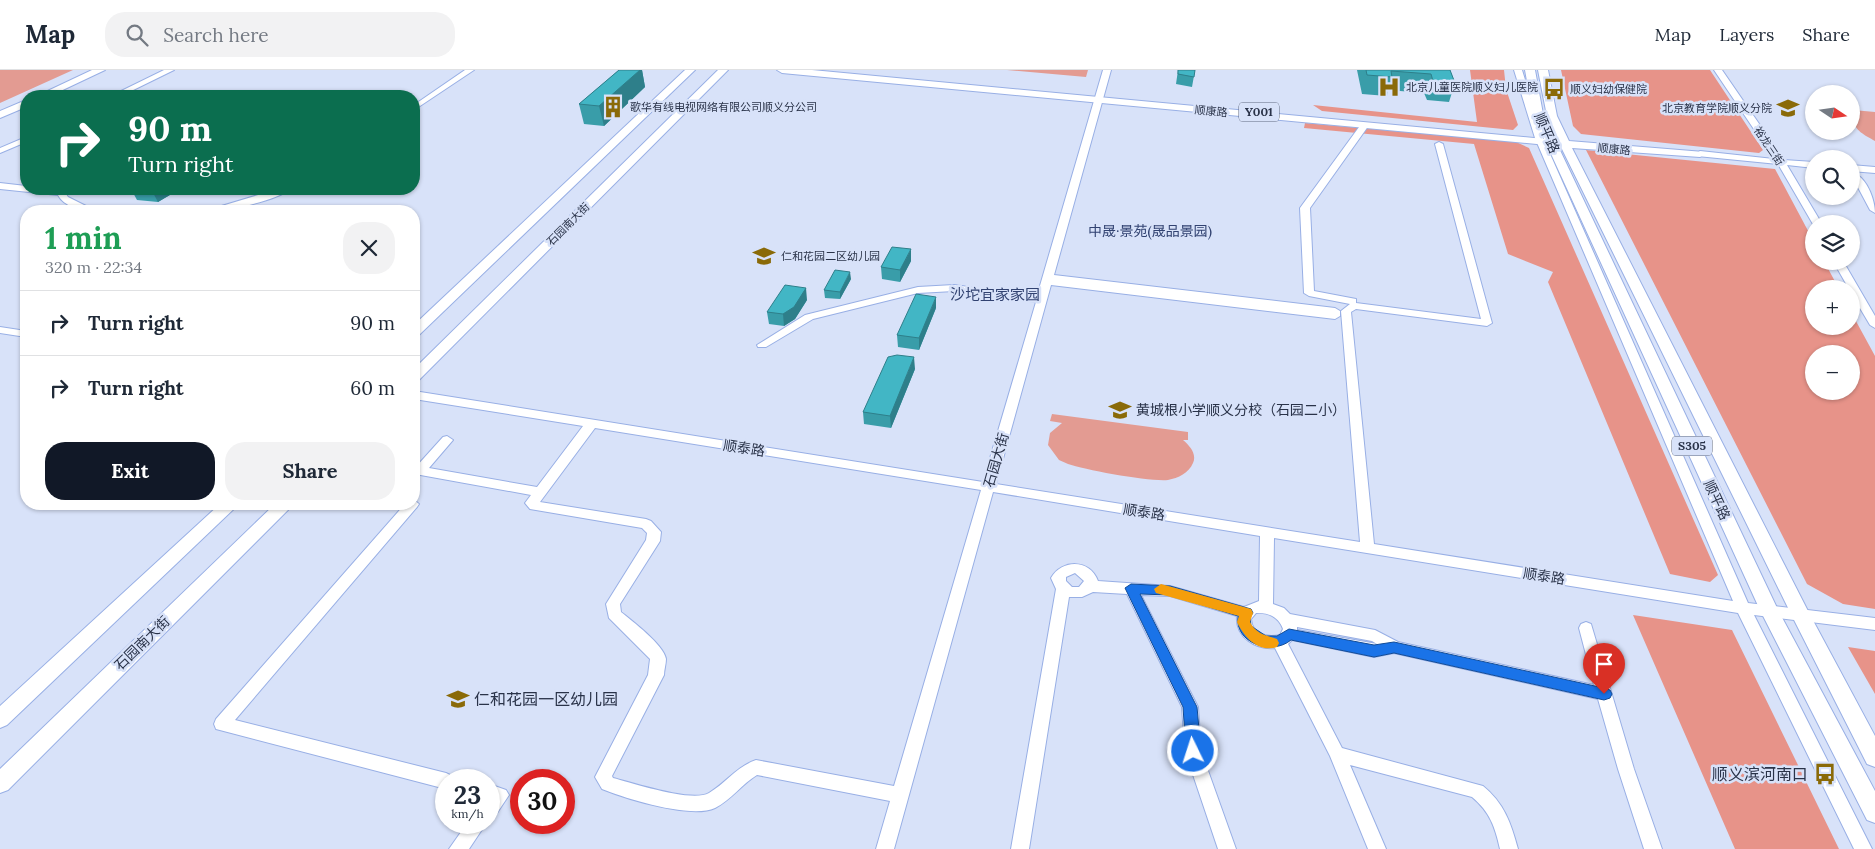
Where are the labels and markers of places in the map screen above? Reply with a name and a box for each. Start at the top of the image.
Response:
hospital icon: 北京儿童医院顺义妇儿医院 [1376,74,1402,100]
bus stop icon: 顺义妇幼保健院 [1541,76,1567,102]
place label: 北京儿童医院顺义妇儿医院 [1406,80,1538,94]
place label: 顺义妇幼保健院 [1570,82,1647,96]
building icon: 歌华有线电视网络有限公司顺义分公司 [600,94,626,120]
school or university icon: 北京教育学院顺义分院 [1775,95,1801,121]
place label: 歌华有线电视网络有限公司顺义分公司 [630,100,817,114]
place label: 北京教育学院顺义分院 [1662,101,1772,115]
school or university icon: 仁和花园二区幼儿园 [751,243,777,269]
place label: 仁和花园二区幼儿园 [781,249,880,263]
school or university icon: 黄城根小学顺义分校（石园二小） [1107,397,1133,423]
place label: 黄城根小学顺义分校（石园二小） [1136,401,1346,419]
pin [1583,643,1625,694]
school or university icon: 仁和花园一区幼儿园 [445,686,471,712]
place label: 仁和花园一区幼儿园 [474,689,618,709]
bus stop icon: 顺义滨河南口 [1812,761,1838,787]
place label: 顺义滨河南口 [1712,764,1808,784]

